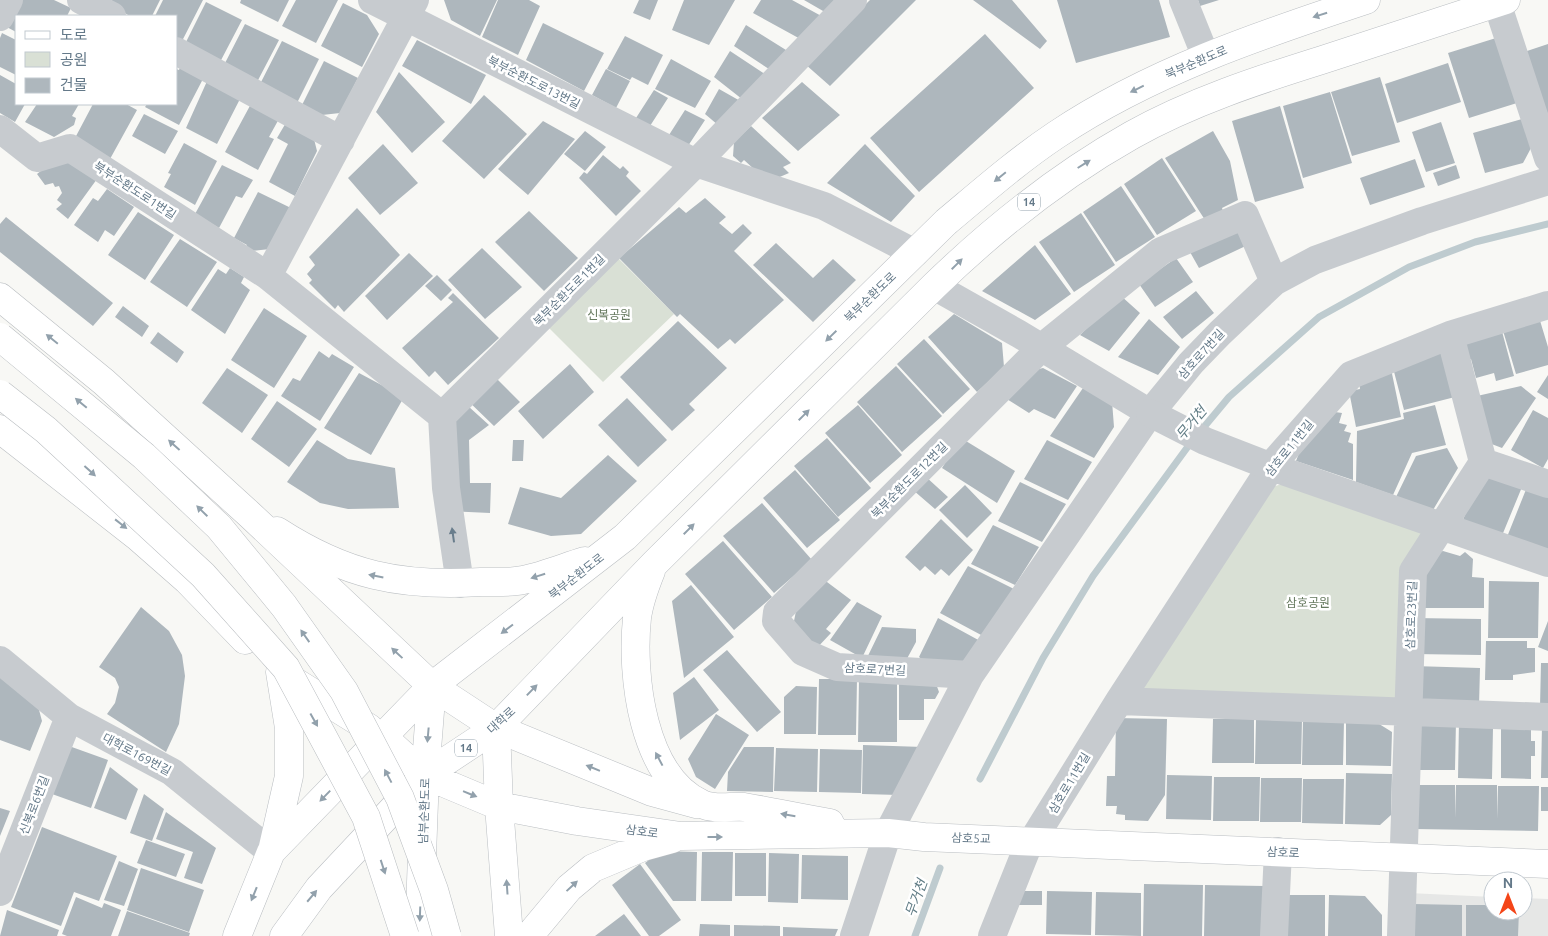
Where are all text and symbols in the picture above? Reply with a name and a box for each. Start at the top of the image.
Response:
one-way arrow [1312,12,1327,20]
legend [15,15,178,105]
text: 도로 [60,26,88,43]
street label: 북부순환도로 [1163,43,1229,81]
text: 공원 [60,51,88,68]
street label: 북부순환도로13번길 [486,53,582,111]
text: 건물 [60,76,88,93]
one-way arrow [1130,85,1144,93]
street label: 북부순환도로1번길 [92,159,178,221]
one-way arrow [1078,159,1091,168]
one-way arrow [994,171,1007,182]
road number: 14 [1018,193,1040,210]
street label: 북부순환도로1번길 [531,252,607,328]
one-way arrow [951,258,963,270]
street label: 북부순환도로 [842,269,898,325]
park label: 신복공원 [587,308,631,321]
street label: 삼호로7번길 [1175,327,1227,381]
one-way arrow [825,329,837,341]
one-way arrow [45,333,58,344]
one-way arrow [75,397,88,408]
water label: 무거천 [1172,402,1210,443]
one-way arrow [798,409,810,421]
street label: 삼호로11번길 [1262,417,1316,479]
one-way arrow [169,439,181,451]
street label: 북부순환도로12번길 [868,439,950,521]
one-way arrow [84,465,96,477]
one-way arrow [196,505,208,517]
one-way arrow [114,519,128,529]
one-way arrow [682,523,694,535]
one-way arrow [448,527,456,543]
street label: 북부순환도로 [546,550,606,602]
one-way arrow [368,571,384,579]
one-way arrow [530,572,545,580]
street label: 삼호로23번길 [1403,580,1419,650]
park label: 삼호공원 [1286,596,1330,609]
one-way arrow [500,624,514,634]
one-way arrow [300,629,310,643]
one-way arrow [391,647,403,659]
street label: 삼호로7번길 [844,661,906,677]
one-way arrow [526,685,538,697]
street label: 대학로 [484,704,518,736]
one-way arrow [310,714,319,727]
one-way arrow [424,727,432,743]
street label: 대학로169번길 [101,731,173,777]
road number: 14 [455,740,477,756]
street label: 삼호로11번길 [1046,750,1092,816]
one-way arrow [655,752,664,766]
one-way arrow [585,763,600,771]
one-way arrow [384,768,392,783]
street label: 신복로6번길 [17,774,51,836]
street label: 남부순환도로 [416,778,432,844]
one-way arrow [319,790,331,802]
one-way arrow [463,790,477,798]
one-way arrow [780,811,796,819]
street label: 삼호로 [625,822,659,840]
street label: 삼호5교 [951,831,991,845]
one-way arrow [707,833,723,841]
street label: 삼호로 [1266,845,1300,859]
one-way arrow [379,860,387,875]
north arrow [1483,871,1533,921]
text: N [1503,875,1513,891]
water label: 무거천 [902,876,931,919]
one-way arrow [502,879,510,895]
one-way arrow [565,880,577,892]
one-way arrow [250,887,258,901]
one-way arrow [307,890,318,903]
one-way arrow [416,907,424,923]

